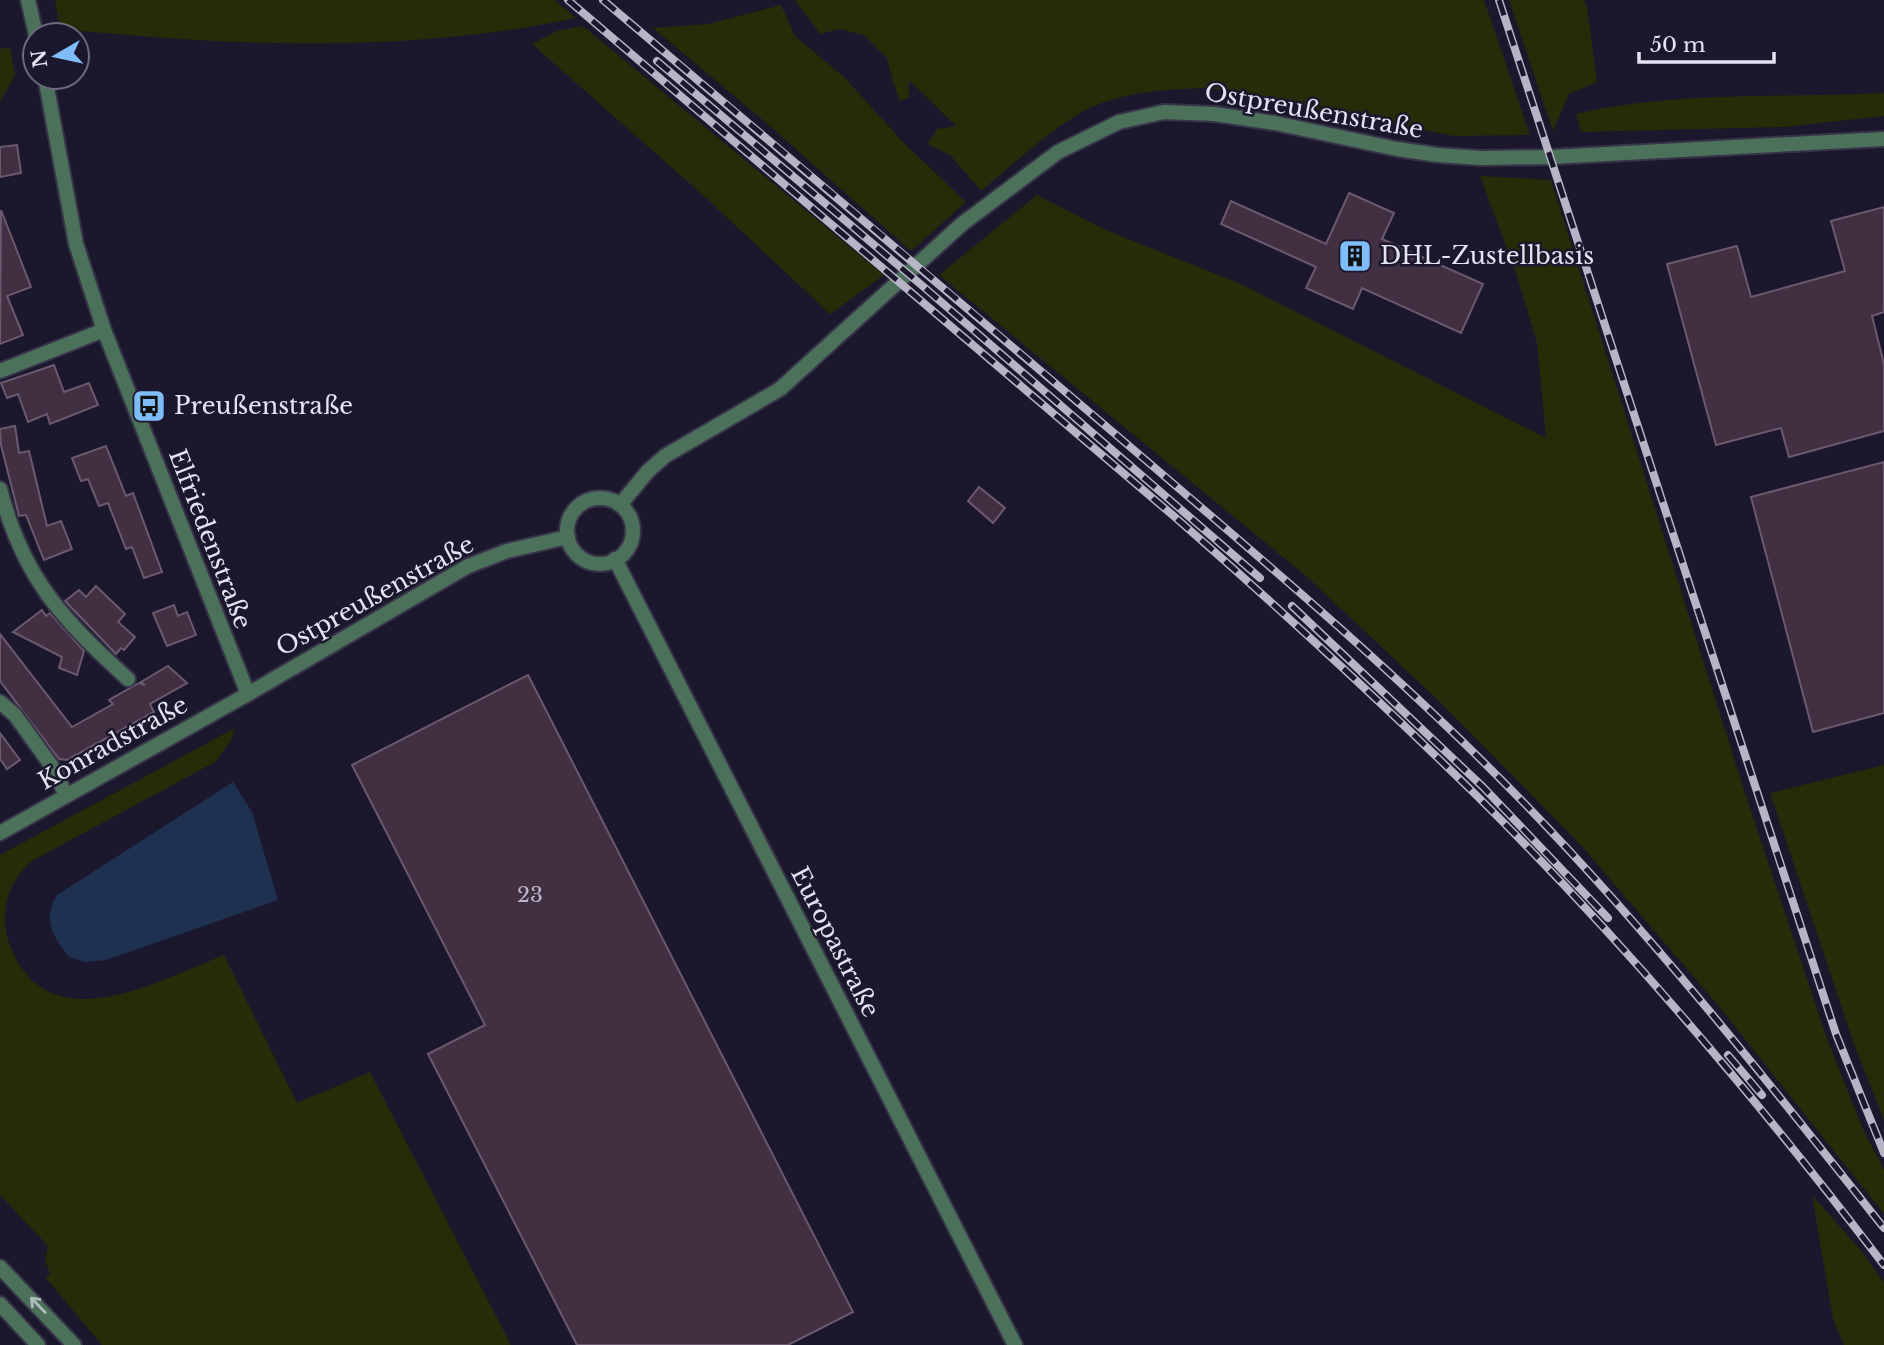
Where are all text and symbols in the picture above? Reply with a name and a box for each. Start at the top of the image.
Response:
north arrow [21,21,91,91]
scale bar [1639,21,1774,65]
text: 50 m [1650,32,1706,58]
text: N [27,48,52,69]
street label: Ostpreußenstraße [1203,77,1426,144]
building icon: DHL-Zustellbasis [1336,237,1374,275]
place label: DHL-Zustellbasis [1380,241,1594,270]
bus stop icon: Preußenstraße [130,387,168,425]
place label: Preußenstraße [174,391,353,420]
street label: Elfriedenstraße [163,445,258,633]
street label: Ostpreußenstraße [271,529,479,662]
street label: Konradstraße [33,690,192,795]
street label: Europastraße [785,862,886,1022]
house number: 23 [517,882,543,908]
one-way arrow [29,1297,46,1314]

